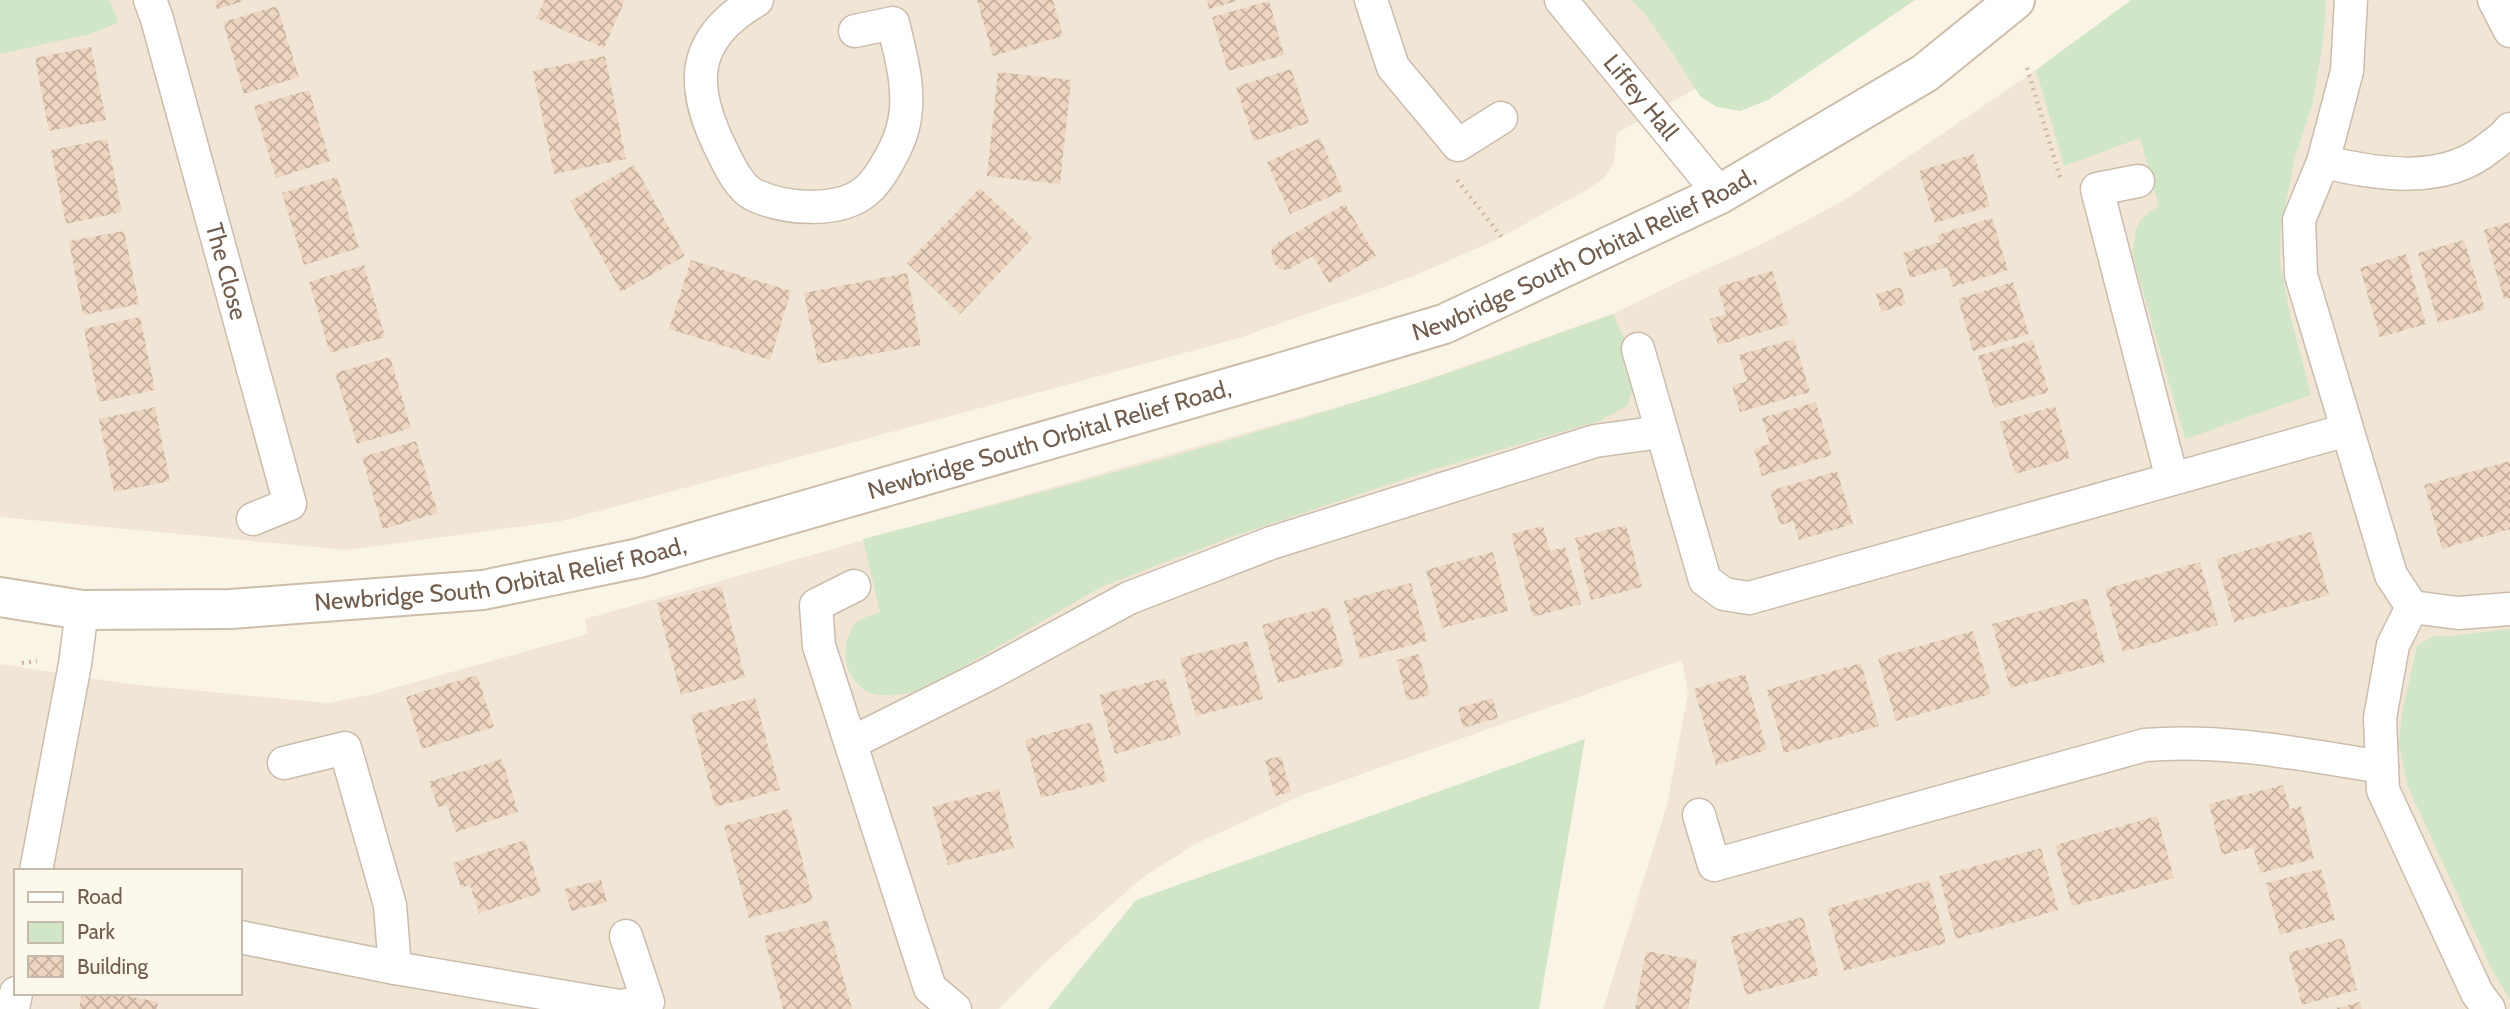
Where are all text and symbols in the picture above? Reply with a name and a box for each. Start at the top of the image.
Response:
street label: Liffey Hall [1598,48,1685,146]
street label: Newbridge South Orbital Relief Road, [1408,161,1761,347]
street label: The Close [200,220,254,323]
street label: Newbridge South Orbital Relief Road, [864,373,1234,505]
street label: Newbridge South Orbital Relief Road, [313,530,689,617]
legend [14,869,242,995]
text: Road [77,884,123,909]
text: Park [77,919,115,944]
text: Building [77,954,149,979]

